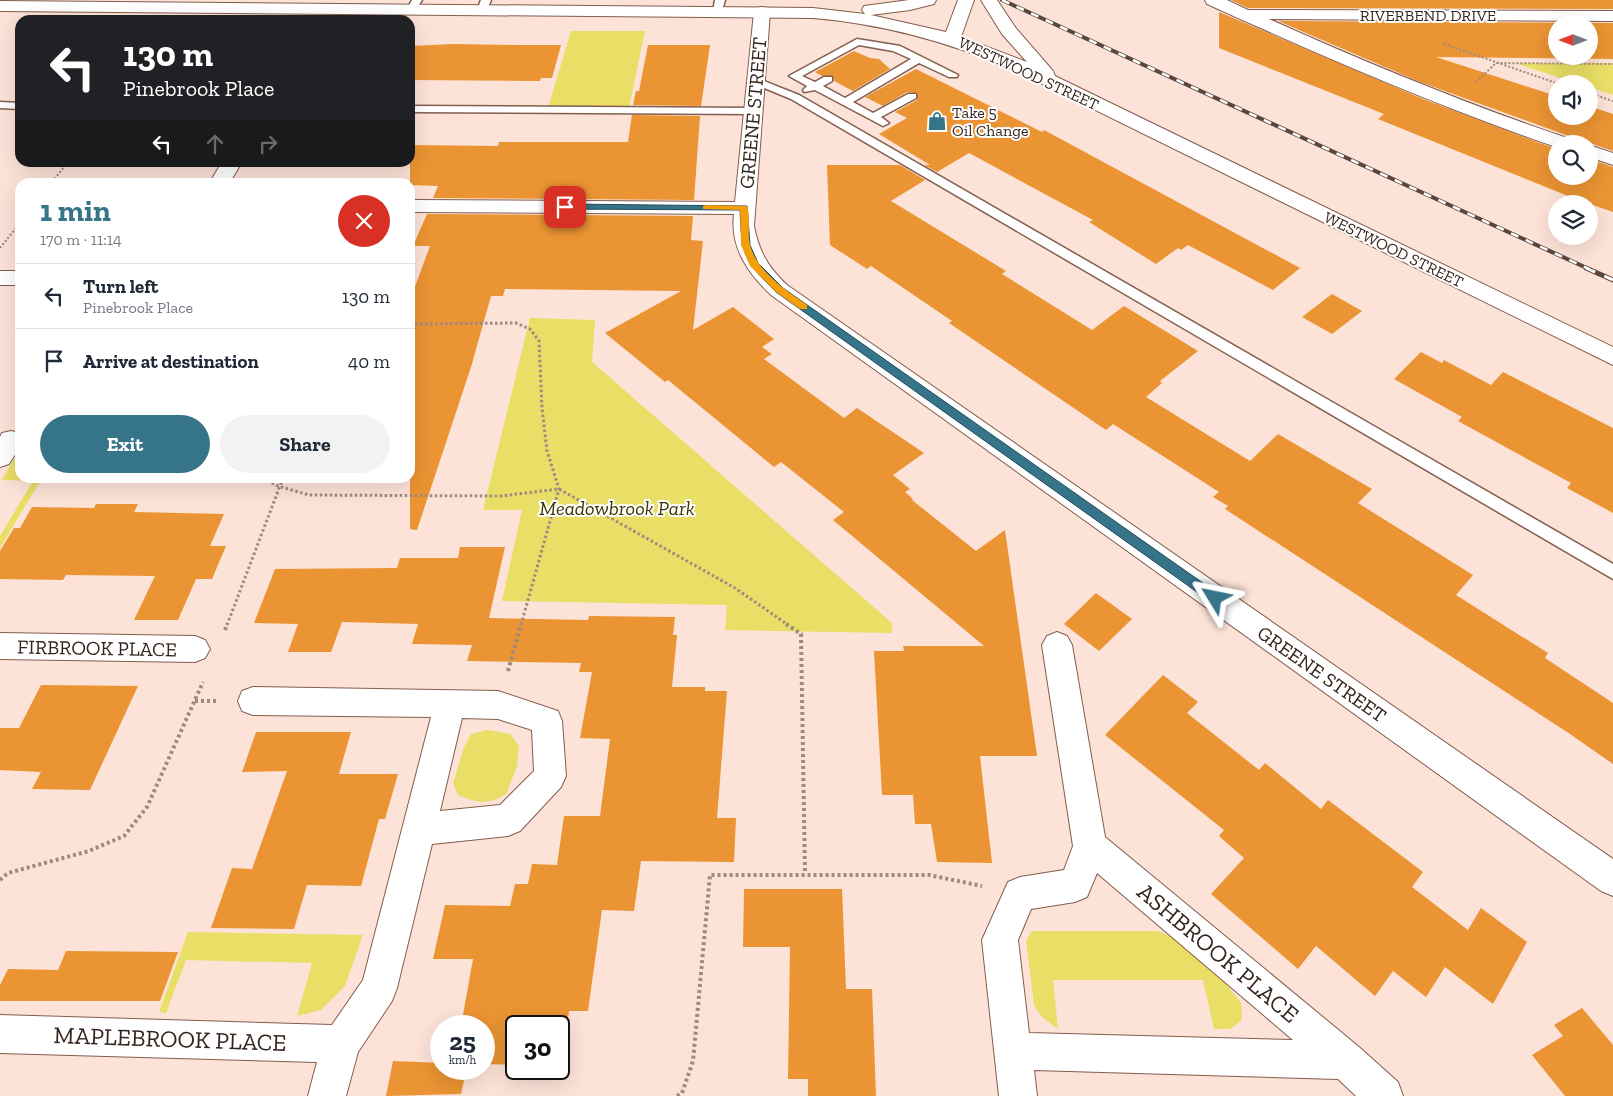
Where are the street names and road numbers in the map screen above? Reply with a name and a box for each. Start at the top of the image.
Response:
street label: RIVERBEND DRIVE [1360,6,1496,25]
street label: WESTWOOD STREET [956,33,1102,114]
street label: GREENE STREET [734,36,772,190]
street label: WESTWOOD STREET [1321,207,1467,291]
street label: GREENE STREET [1253,621,1391,727]
street label: FIRBROOK PLACE [17,635,177,661]
street label: ASHBROOK PLACE [1132,877,1305,1029]
street label: MAPLEBROOK PLACE [53,1020,287,1057]

